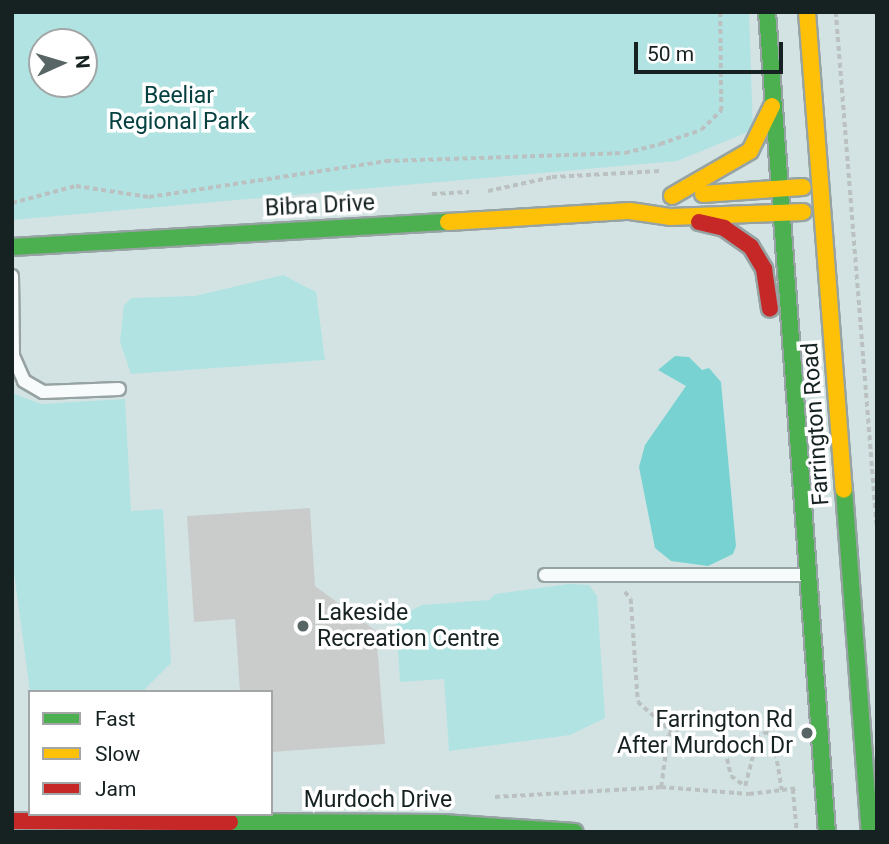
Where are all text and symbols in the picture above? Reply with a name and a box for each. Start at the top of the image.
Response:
north arrow [28,28,98,98]
scale bar [637,28,786,72]
text: 50 m [647,42,694,66]
text: N [71,54,94,69]
park label: Beeliar Regional Park [109,82,249,136]
street label: Bibra Drive [264,189,376,223]
street label: Farrington Road [797,342,835,506]
place label: Lakeside Recreation Centre [317,599,500,653]
marker: Lakeside Recreation Centre [295,618,311,634]
legend [28,690,273,816]
place label: Farrington Rd After Murdoch Dr [617,706,793,760]
text: Fast [95,707,135,731]
marker: Farrington Rd After Murdoch Dr [799,725,815,741]
text: Slow [95,742,140,766]
text: Jam [95,777,136,801]
street label: Murdoch Drive [304,786,452,814]

